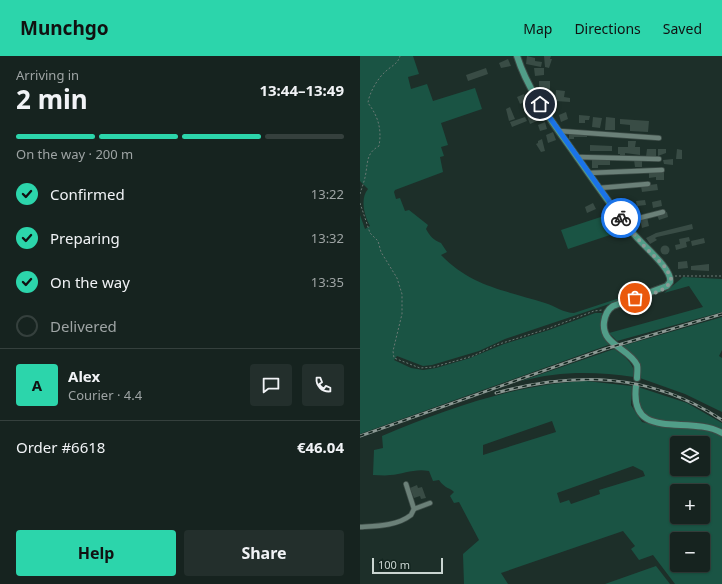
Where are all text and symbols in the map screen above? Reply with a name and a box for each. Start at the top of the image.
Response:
text: Munchgo [20,15,109,41]
text: Map [523,19,552,38]
text: Directions [574,19,641,38]
text: Saved [663,19,702,38]
text: Arriving in [16,66,79,84]
text: 13:44–13:49 [259,80,344,100]
text: 2 min [16,81,88,117]
pin [523,87,557,121]
icon: home [529,93,551,115]
text: On the way · 200 m [16,145,133,163]
icon: check [16,183,38,205]
text: Confirmed [50,184,125,204]
text: 13:22 [311,185,344,203]
courier [601,198,641,238]
icon: bike [610,207,632,229]
icon: check [16,227,38,249]
text: Preparing [50,228,120,248]
text: 13:32 [311,229,344,247]
icon: check [16,271,38,293]
text: On the way [50,272,130,292]
text: 13:35 [311,273,344,291]
pin [618,281,652,315]
icon: bag [624,287,646,309]
text: Delivered [50,316,117,336]
button: chat [250,364,292,406]
button: phone [302,364,344,406]
text: Alex [68,366,100,386]
text: A [32,375,42,395]
text: Courier · 4.4 [68,386,142,404]
map controls [670,436,710,572]
button: layers [670,436,710,476]
text: Order #6618 [16,437,105,457]
text: €46.04 [297,437,344,457]
button: + [670,484,710,524]
button: Help [16,530,176,576]
button: Share [184,530,344,576]
button: − [670,532,710,572]
scale bar [372,556,443,575]
text: 100 m [378,557,410,572]

